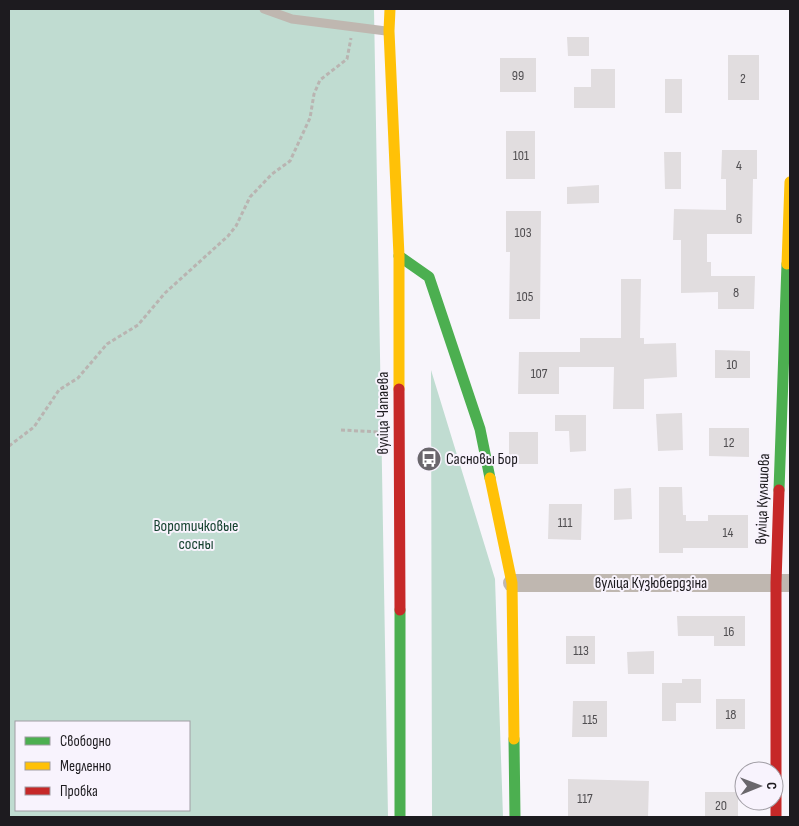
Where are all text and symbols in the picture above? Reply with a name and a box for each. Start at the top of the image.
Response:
house number: 99 [512,67,524,84]
house number: 2 [740,70,746,87]
house number: 101 [513,147,529,164]
house number: 4 [736,157,742,174]
house number: 6 [736,210,742,227]
house number: 103 [514,224,532,241]
house number: 8 [733,284,739,301]
house number: 105 [517,288,534,305]
house number: 10 [726,356,738,373]
house number: 107 [531,365,548,382]
street label: вуліца Чапаева [374,371,393,455]
house number: 12 [724,434,735,451]
bus stop icon: Сасновы Бор [416,446,442,472]
place label: Сасновы Бор [446,450,518,469]
street label: вуліца Куляшова [752,453,774,545]
house number: 111 [558,514,572,531]
park label: Воротичковые сосны [153,517,239,554]
house number: 14 [723,524,734,541]
street label: вуліца Кузюбердзіна [595,574,707,593]
house number: 16 [723,623,735,640]
house number: 113 [573,642,589,659]
house number: 18 [725,706,737,723]
house number: 115 [582,711,598,728]
legend [15,721,190,811]
text: Свободно [60,732,111,751]
text: Медленно [60,757,111,776]
north arrow [734,761,784,811]
text: Пробка [60,782,98,801]
text: С [763,782,780,790]
house number: 117 [577,790,593,807]
house number: 20 [715,797,727,814]

